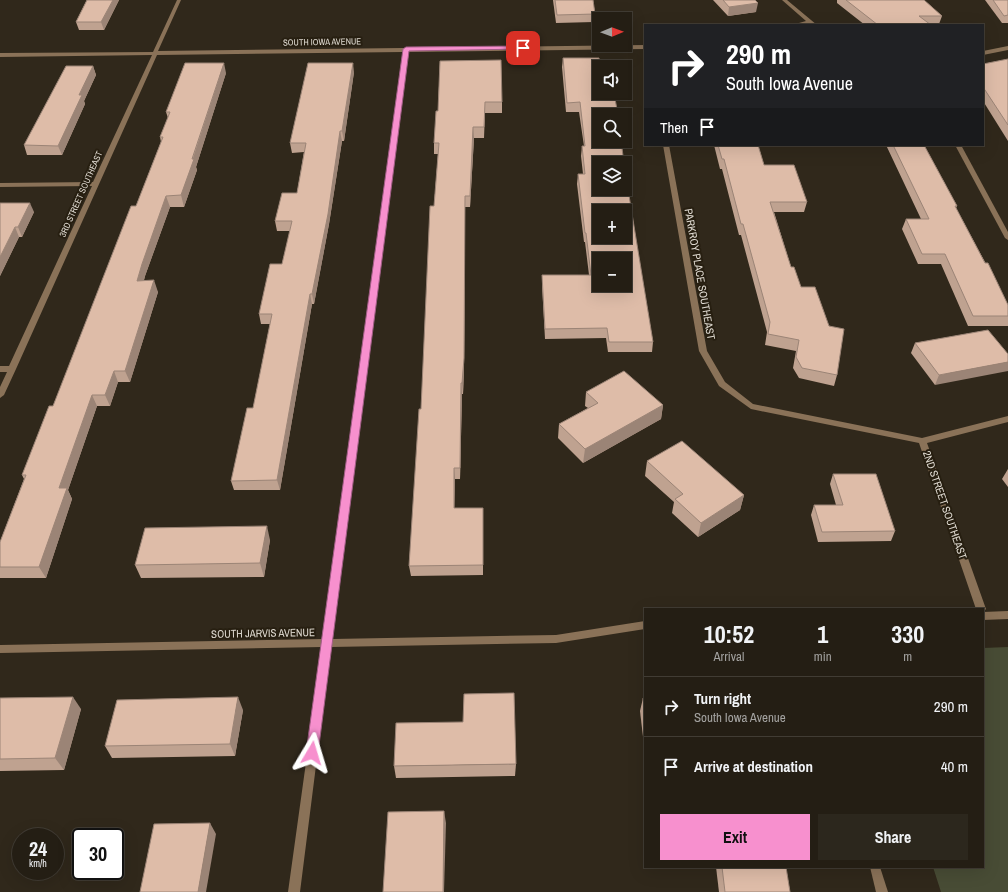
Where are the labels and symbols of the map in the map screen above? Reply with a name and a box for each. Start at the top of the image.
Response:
north arrow [592,12,632,52]
pin [506,31,540,65]
street label: SOUTH IOWA AVENUE [283,35,361,49]
street label: 3RD STREET SOUTHEAST [57,149,106,239]
street label: PARKROY PLACE SOUTHEAST [682,207,719,341]
street label: 2ND STREET SOUTHEAST [920,449,970,561]
street label: SOUTH JARVIS AVENUE [211,625,315,641]
position arrow [291,732,333,774]
speed limit sign: 30 [72,828,124,880]

